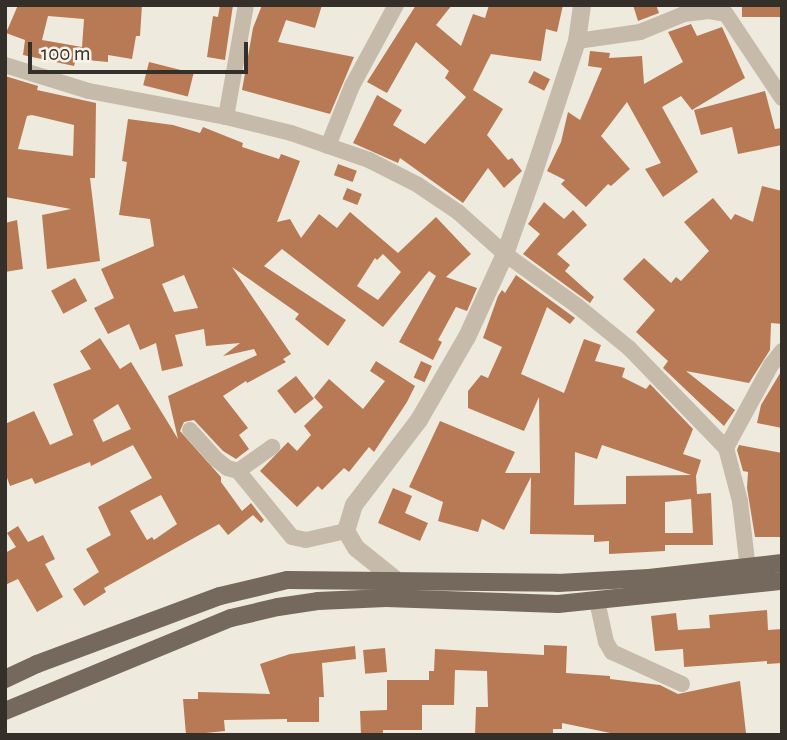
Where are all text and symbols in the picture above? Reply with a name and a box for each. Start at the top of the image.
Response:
scale bar [32,28,252,72]
text: 100 m [41,43,91,64]

